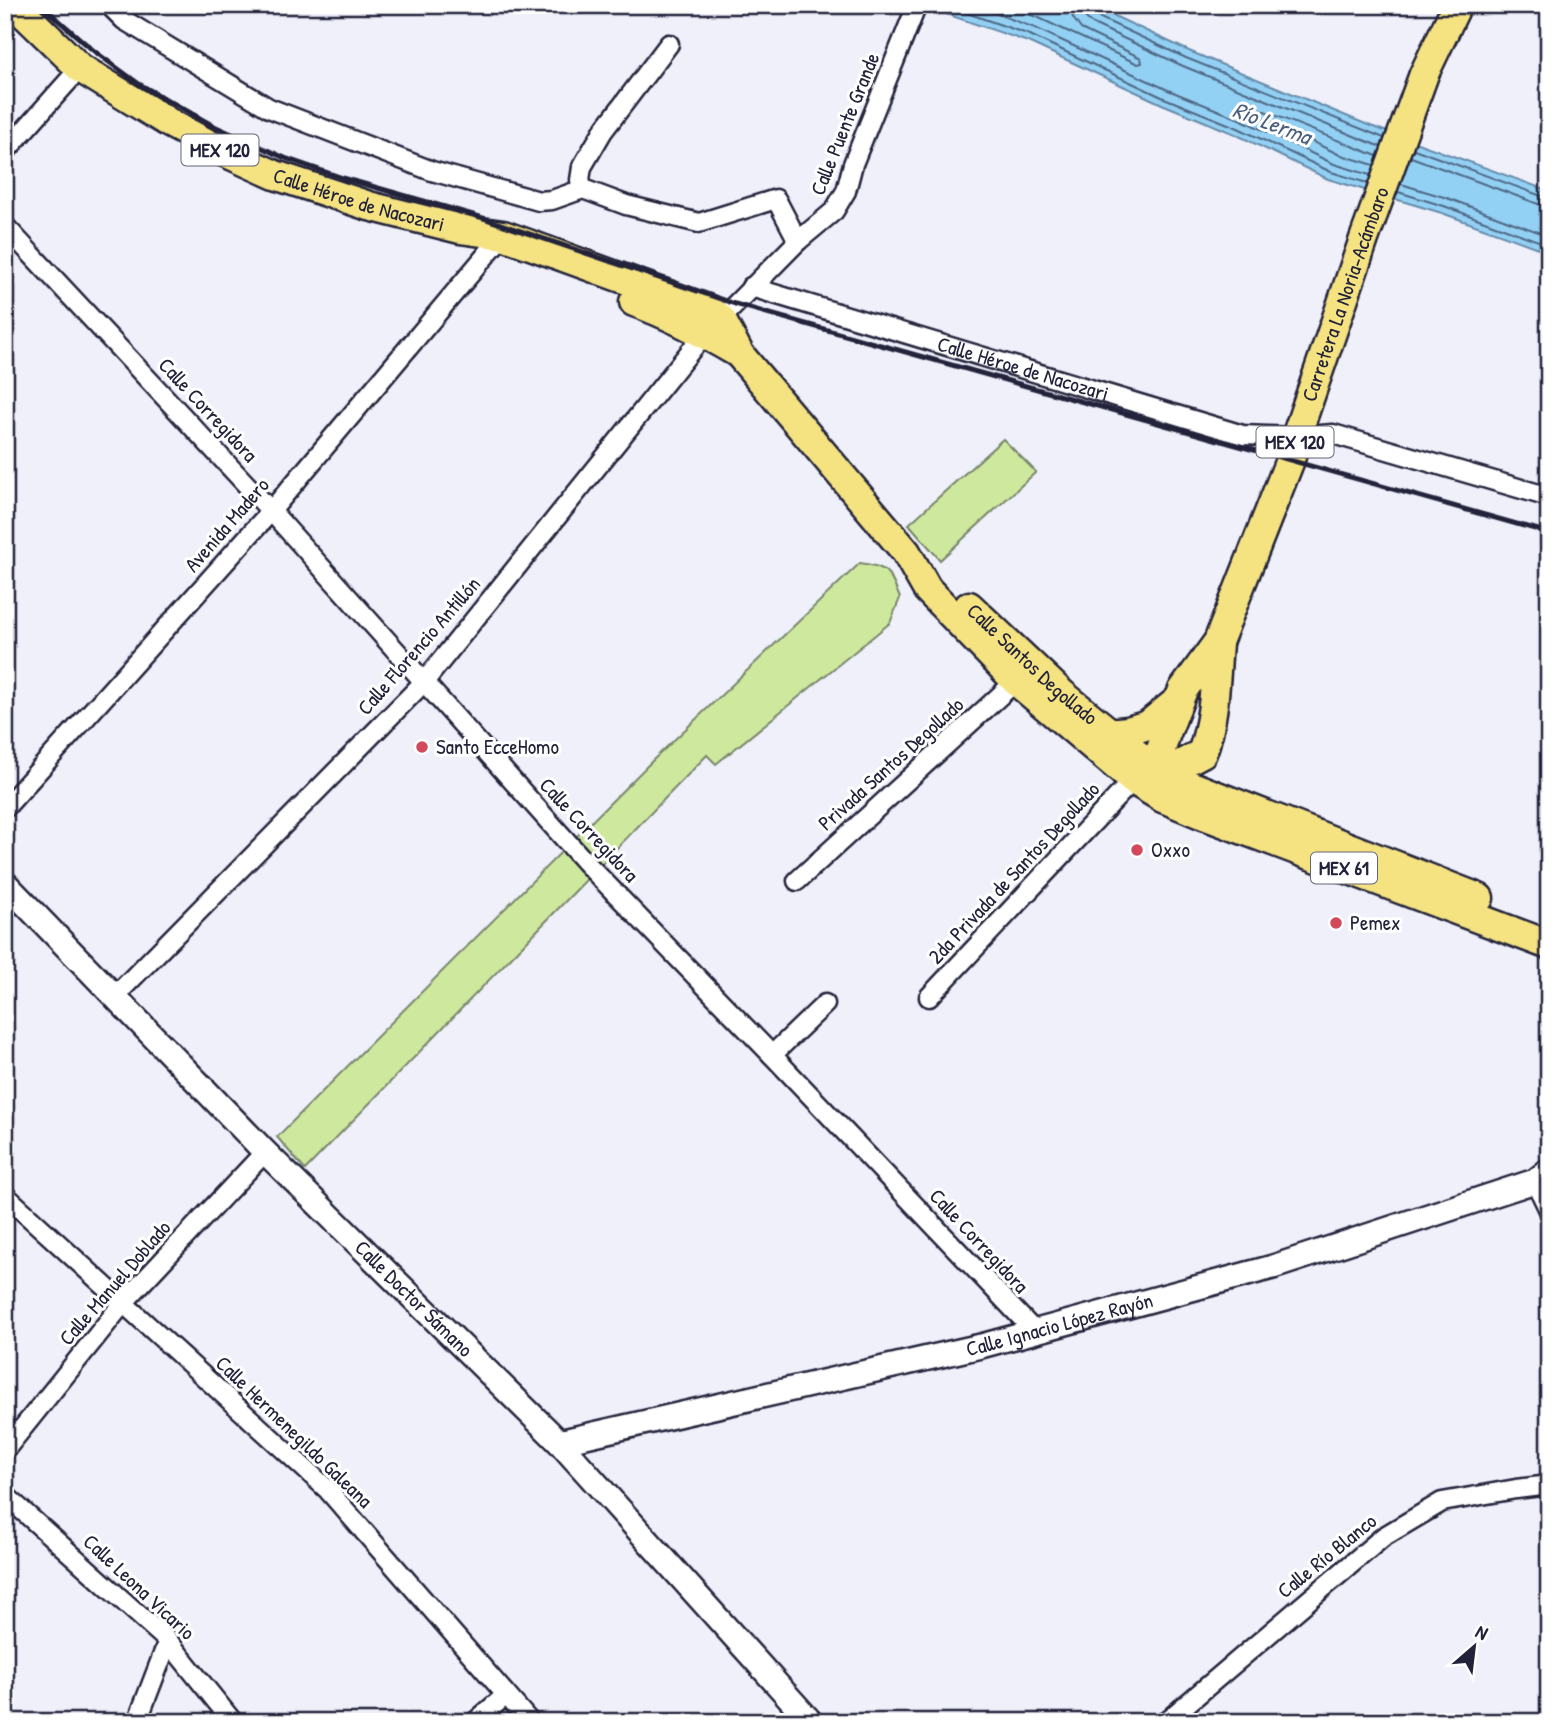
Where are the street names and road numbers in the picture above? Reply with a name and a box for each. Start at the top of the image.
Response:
street label: Calle Puente Grande [803,48,886,199]
road number: MEX 120 [182,134,258,166]
street label: Calle Héroe de Nacozari [270,160,448,239]
street label: Carretera La Noria-Acámbaro [1294,183,1396,405]
street label: Calle Héroe de Nacozari [934,329,1112,408]
street label: Calle Corregidora [152,351,264,468]
road number: MEX 120 [1256,426,1334,458]
street label: Avenida Madero [178,471,276,578]
street label: Calle Florencio Antillón [350,570,487,721]
street label: Calle Santos Degollado [961,596,1104,731]
street label: Privada Santos Degollado [812,690,970,837]
street label: Calle Corregidora [533,771,645,888]
street label: 2da Privada de Santos Degollado [921,775,1106,970]
road number: MEX 61 [1311,852,1377,884]
street label: Calle Corregidora [923,1182,1035,1299]
street label: Calle Manuel Doblado [52,1214,177,1351]
street label: Calle Doctor Sámano [348,1233,480,1363]
street label: Calle Ignacio López Rayón [963,1285,1156,1363]
street label: Calle Hermenegildo Galeana [209,1349,379,1514]
street label: Calle Río Blanco [1271,1507,1382,1605]
street label: Calle Leona Vicario [77,1527,202,1646]

